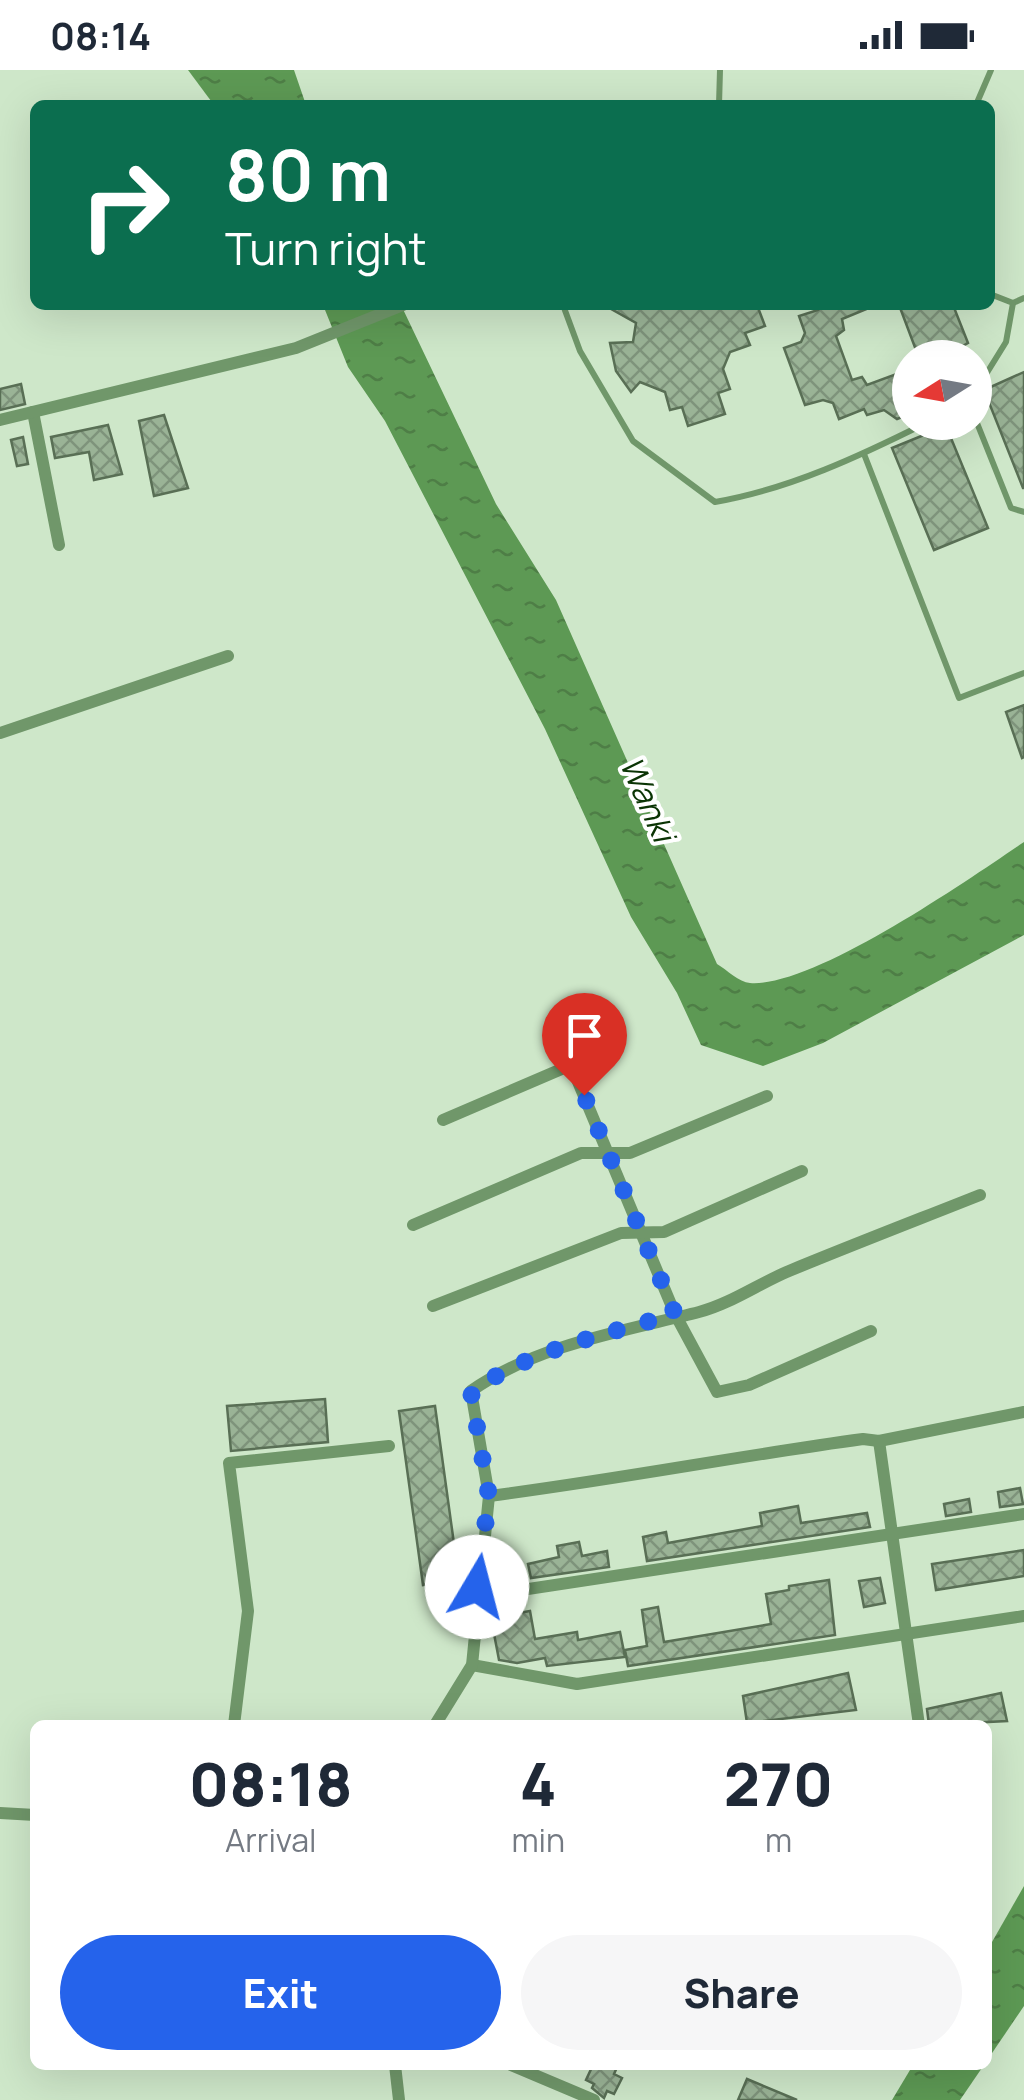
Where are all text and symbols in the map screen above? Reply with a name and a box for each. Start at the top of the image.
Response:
text: 08:14 [50,9,151,61]
text: 80 m [225,126,391,222]
icon: right [60,140,190,270]
text: Turn right [225,217,426,279]
north arrow [892,340,992,440]
map controls [892,340,992,440]
water label: Wanki [610,749,687,851]
pin [542,993,627,1096]
icon: arrive [557,1008,612,1063]
position arrow [425,1535,529,1639]
text: 08:18 [189,1742,353,1824]
text: 4 [520,1742,557,1824]
text: 270 [724,1742,833,1824]
text: Arrival [225,1818,316,1862]
text: min [511,1818,565,1862]
text: m [765,1818,792,1862]
button: Exit [60,1935,501,2050]
button: Share [521,1935,962,2050]

